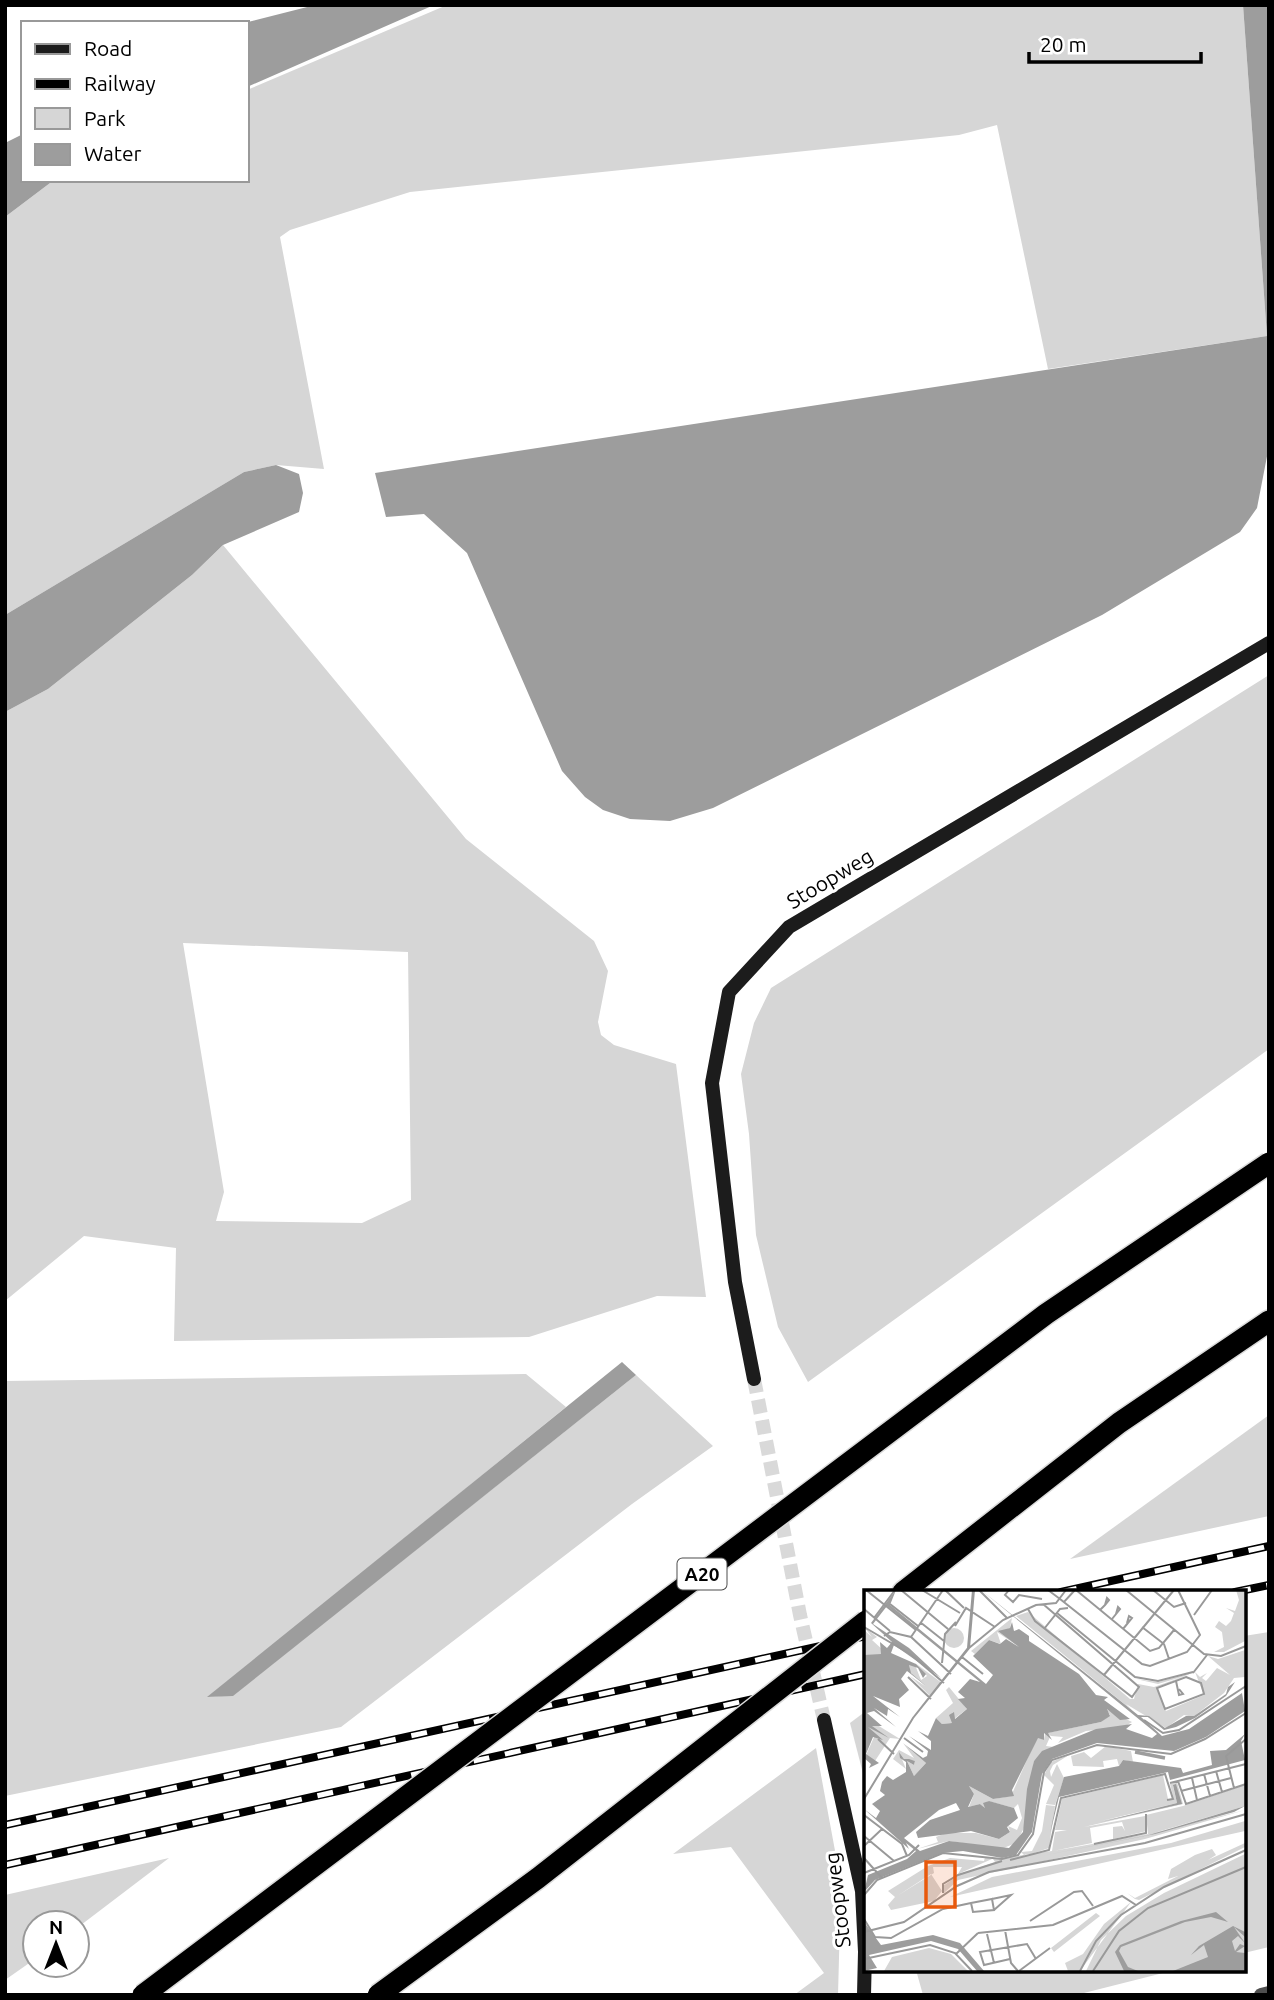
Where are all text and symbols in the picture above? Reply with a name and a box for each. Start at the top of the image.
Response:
legend [21,21,248,182]
scale bar [1029,21,1200,65]
text: 20 m [1040,32,1087,56]
text: Road [84,36,132,60]
text: Railway [84,71,156,95]
text: Park [84,106,126,130]
text: Water [84,141,142,165]
street label: Stoopweg [782,843,877,913]
road number: A20 [678,1558,726,1590]
inset map [864,1590,1246,1972]
street label: Stoopweg [819,1851,855,1949]
north arrow [21,1909,91,1979]
text: N [49,1916,63,1938]

